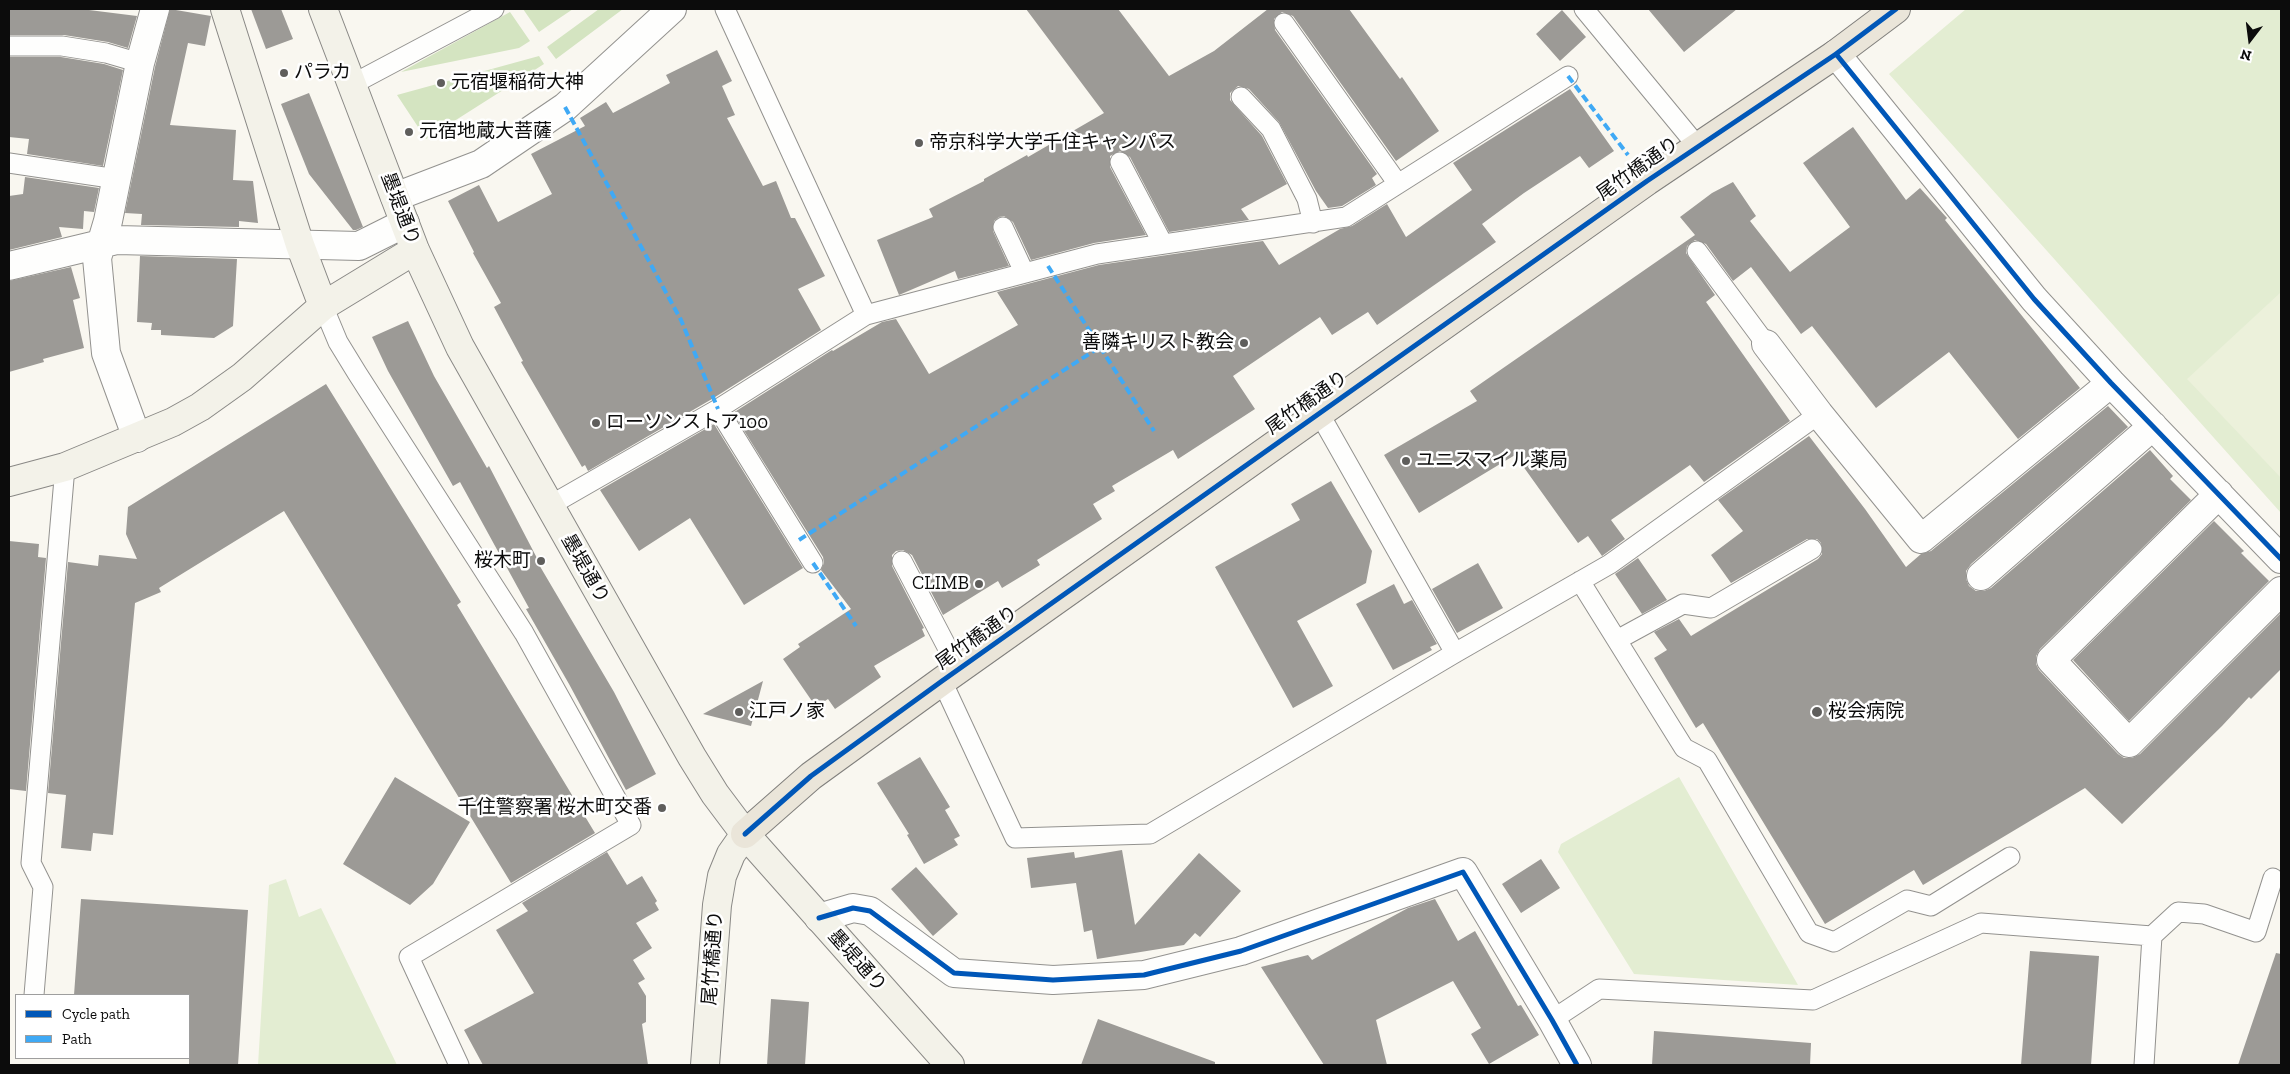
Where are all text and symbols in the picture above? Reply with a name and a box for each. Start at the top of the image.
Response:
north arrow [2225,15,2275,65]
text: N [2239,45,2253,65]
place label: パラカ [294,62,351,84]
marker: パラカ [278,67,290,79]
place label: 元宿堰稲荷大神 [451,72,584,94]
marker: 元宿堰稲荷大神 [435,77,447,89]
place label: 元宿地蔵大菩薩 [419,121,552,143]
marker: 元宿地蔵大菩薩 [403,126,415,138]
place label: 帝京科学大学千住キャンパス [929,132,1176,154]
street label: 尾竹橋通り [1593,132,1683,206]
marker: 帝京科学大学千住キャンパス [913,137,925,149]
street label: 墨堤通り [376,169,424,249]
place label: 善隣キリスト教会 [1082,332,1234,354]
marker: 善隣キリスト教会 [1238,337,1250,349]
street label: 尾竹橋通り [1262,366,1352,440]
place label: ローソンストア100 [606,412,768,434]
marker: ローソンストア100 [590,417,602,429]
place label: ユニスマイル薬局 [1416,450,1568,472]
marker: ユニスマイル薬局 [1400,455,1412,467]
street label: 墨堤通り [556,530,614,608]
place label: 桜木町 [474,550,531,572]
marker: 桜木町 [535,555,547,567]
place label: CLIMB [912,573,969,595]
marker: CLIMB [973,578,985,590]
street label: 尾竹橋通り [932,601,1022,675]
place label: 江戸ノ家 [749,701,825,723]
place label: 桜会病院 [1828,701,1904,723]
marker: 桜会病院 [1810,705,1824,719]
marker: 江戸ノ家 [733,706,745,718]
place label: 千住警察署 桜木町交番 [458,797,652,819]
marker: 千住警察署 桜木町交番 [656,802,668,814]
street label: 尾竹橋通り [698,910,728,1006]
street label: 墨堤通り [823,925,891,997]
legend [15,994,190,1059]
text: Cycle path [62,1005,130,1023]
text: Path [62,1030,92,1048]

